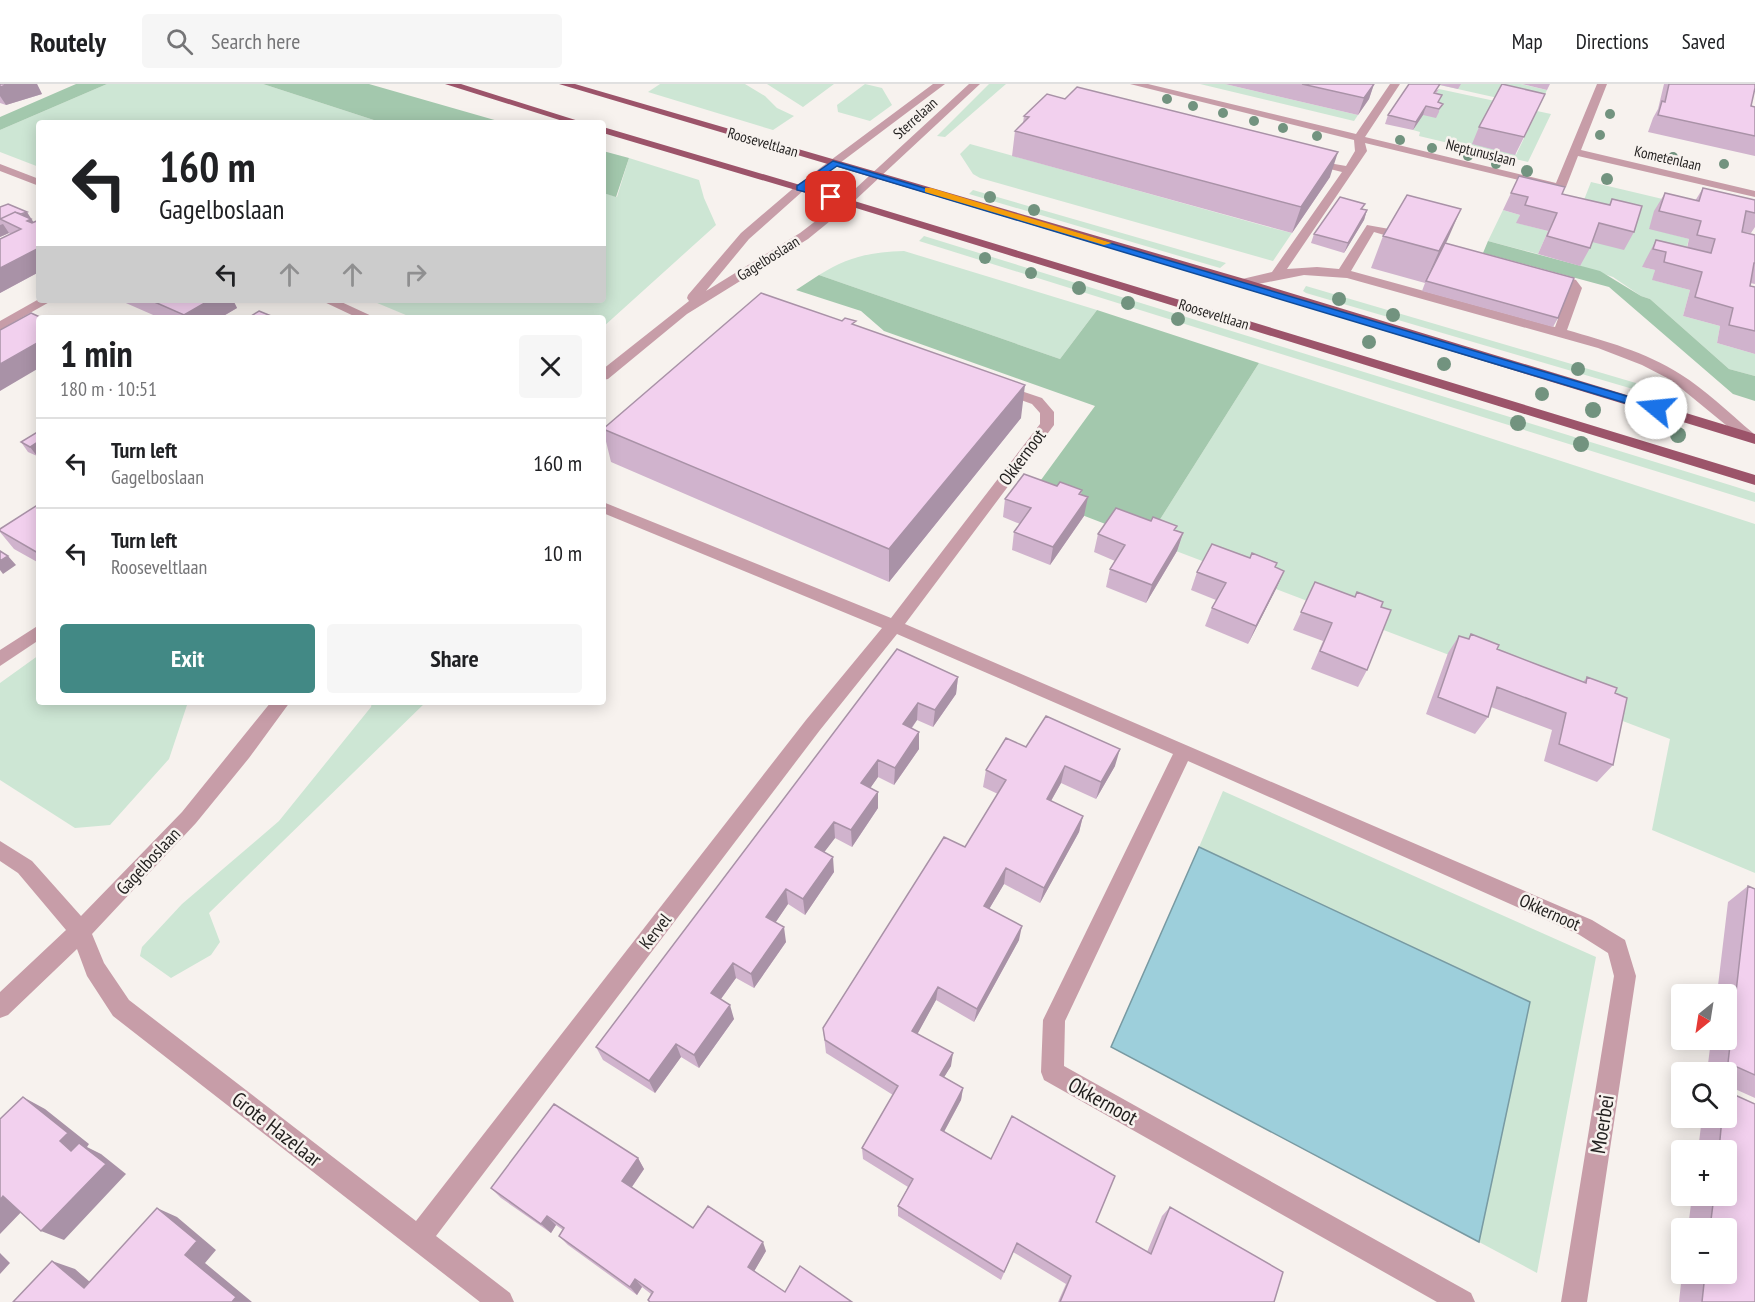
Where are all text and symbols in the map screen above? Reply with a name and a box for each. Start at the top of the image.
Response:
search box [142,14,562,68]
text: Routely [30,23,106,60]
icon: search [163,25,196,58]
text: Search here [211,27,300,55]
text: Map [1512,28,1543,55]
text: Directions [1576,28,1649,55]
text: Saved [1682,28,1725,55]
street label: Sterrelaan [889,93,941,143]
street label: Rooseveltlaan [726,123,800,161]
street label: Neptunuslaan [1444,134,1518,170]
text: 160 m [159,139,256,194]
street label: Kometenlaan [1633,141,1703,175]
icon: left [60,144,138,222]
pin [805,171,856,222]
icon: arrive [814,180,847,213]
text: Gagelboslaan [159,192,284,226]
street label: Gagelboslaan [733,231,803,285]
icon: left [210,258,243,291]
icon: ahead [273,258,306,291]
icon: ahead [336,258,369,291]
icon: right [399,258,432,291]
street label: Rooseveltlaan [1177,294,1251,334]
text: 1 min [60,330,133,377]
button: close [519,335,582,398]
text: 180 m · 10:51 [60,376,157,402]
position arrow [1624,376,1688,440]
street label: Okkernoot [993,424,1051,490]
text: Turn left [111,436,177,464]
icon: left [60,447,93,480]
text: 160 m [533,449,582,477]
text: Gagelboslaan [111,464,204,490]
text: Turn left [111,526,177,554]
icon: left [60,537,93,570]
text: 10 m [543,539,582,567]
text: Rooseveltlaan [111,554,207,580]
button: Exit [60,624,315,693]
button: Share [327,624,582,693]
street label: Gagelboslaan [111,823,185,899]
street label: Okkernoot [1516,888,1584,936]
street label: Kervel [634,908,677,954]
north arrow [1671,984,1737,1050]
map controls [1671,984,1737,1284]
button: search [1671,1062,1737,1128]
street label: Okkernoot [1064,1071,1143,1131]
street label: Grote Hazelaar [227,1085,328,1173]
street label: Moerbei [1584,1093,1620,1155]
button: + [1671,1140,1737,1206]
button: − [1671,1218,1737,1284]

